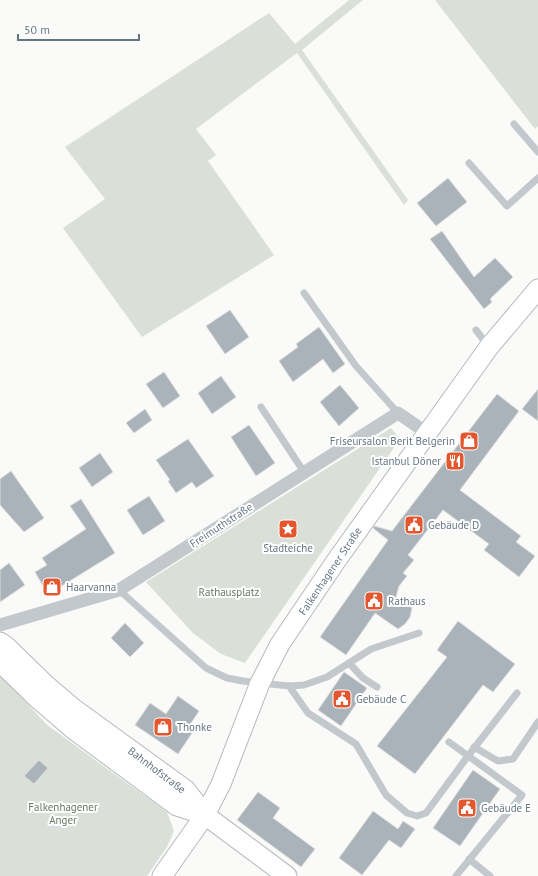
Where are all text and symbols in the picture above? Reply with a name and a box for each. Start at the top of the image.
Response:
scale bar [18,16,139,42]
text: 50 m [24,22,50,37]
shop icon: Friseursalon Berit Belgerin [458,430,480,452]
place label: Friseursalon Berit Belgerin [330,434,455,448]
restaurant icon: Istanbul Döner [444,450,466,472]
place label: Istanbul Döner [372,454,441,468]
street label: Freimuthstraße [187,499,255,551]
public building icon: Gebäude D [403,514,425,536]
place icon: Stadteiche [277,518,299,540]
place label: Gebäude D [428,518,479,532]
street label: Falkenhagener Straße [295,524,365,618]
place label: Stadteiche [263,541,313,555]
shop icon: Haarvanna [41,576,63,598]
place label: Haarvanna [66,580,116,594]
park label: Rathausplatz [199,585,260,599]
public building icon: Rathaus [363,590,385,612]
place label: Rathaus [388,594,426,608]
public building icon: Gebäude C [331,688,353,710]
place label: Gebäude C [356,692,406,706]
shop icon: Thonke [152,716,174,738]
place label: Thonke [177,720,212,734]
street label: Bahnhofstraße [125,744,189,797]
public building icon: Gebäude E [456,797,478,819]
park label: Falkenhagener Anger [28,800,98,827]
place label: Gebäude E [481,801,531,815]

